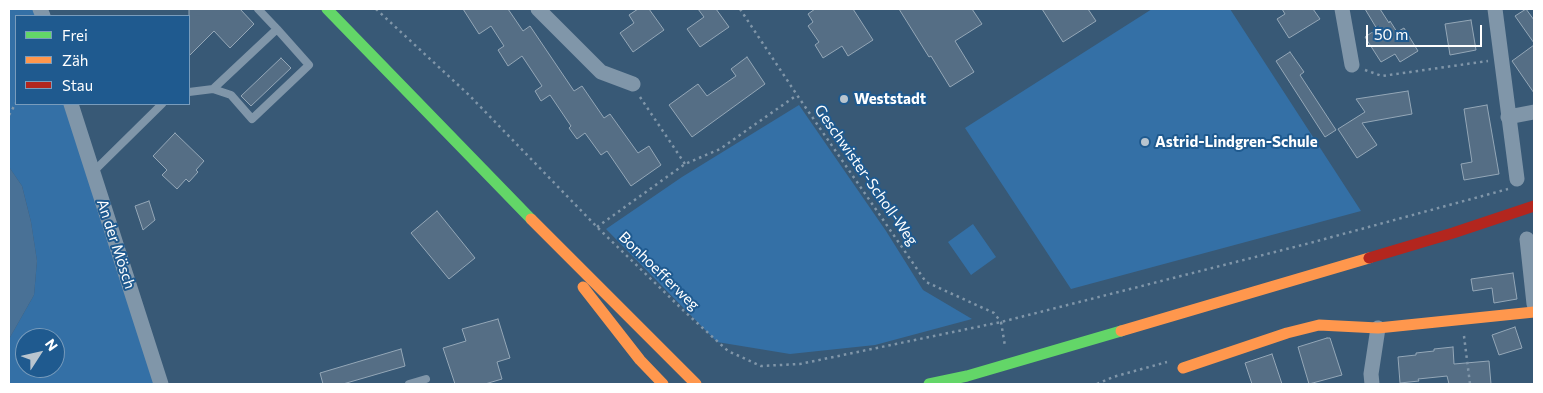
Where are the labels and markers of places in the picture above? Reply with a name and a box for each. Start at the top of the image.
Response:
place label: Weststadt [854,90,926,108]
marker: Weststadt [838,93,850,105]
place label: Astrid-Lindgren-Schule [1155,133,1318,151]
marker: Astrid-Lindgren-Schule [1139,136,1151,148]

